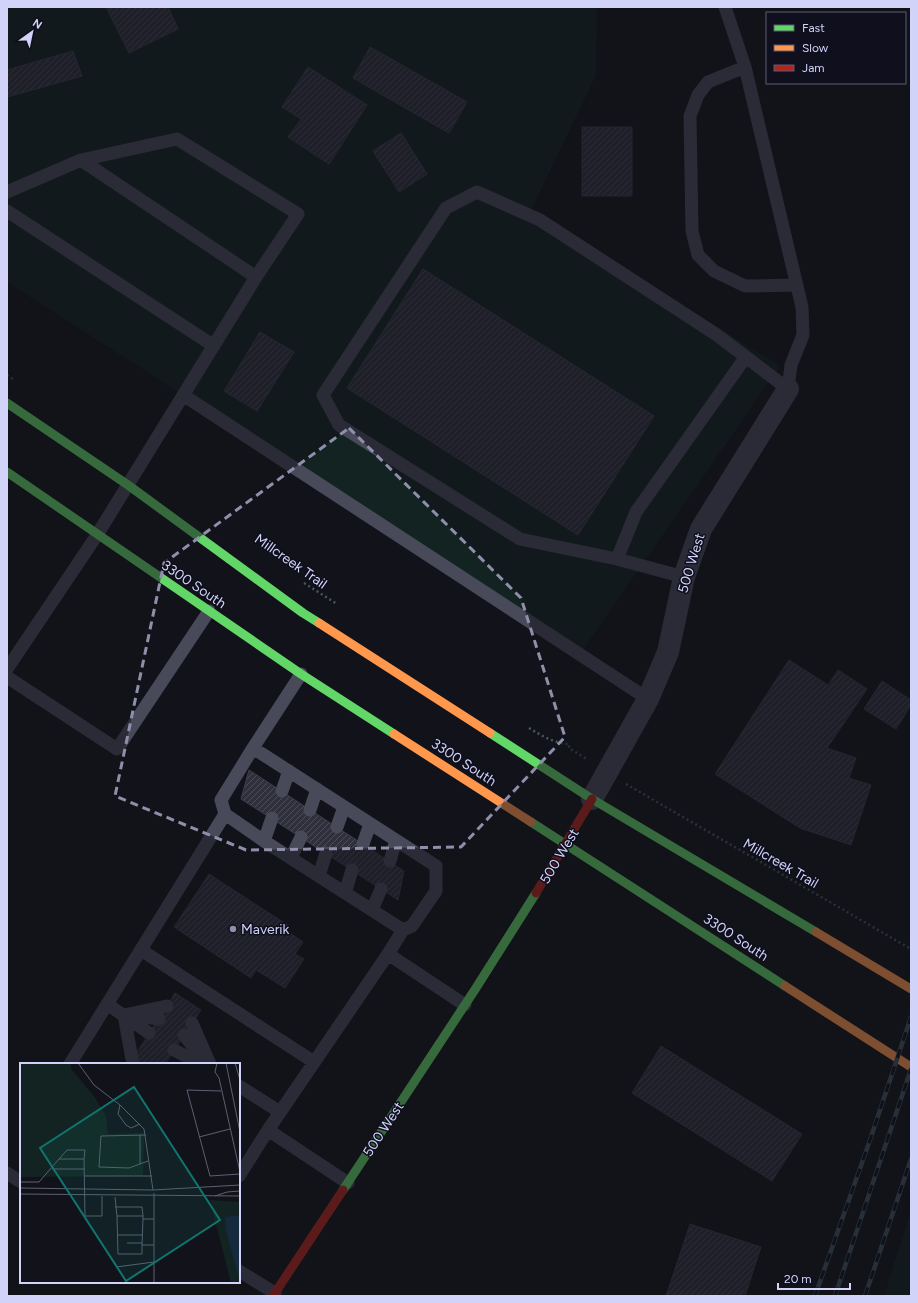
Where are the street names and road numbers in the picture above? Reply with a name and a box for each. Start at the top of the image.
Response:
street label: Millcreek Trail [251,530,330,593]
street label: 500 West [674,531,709,595]
street label: 3300 South [158,557,229,612]
street label: 3300 South [428,735,500,790]
street label: 500 West [536,825,583,887]
street label: Millcreek Trail [740,835,822,892]
street label: 3300 South [700,910,772,965]
street label: 500 West [359,1099,407,1160]

